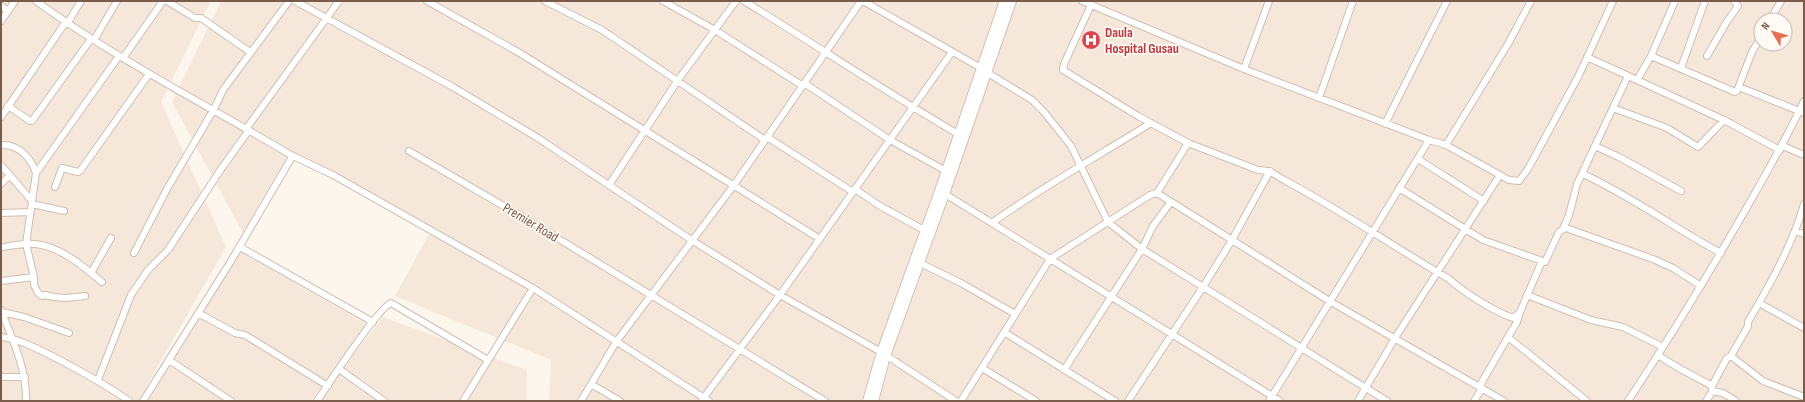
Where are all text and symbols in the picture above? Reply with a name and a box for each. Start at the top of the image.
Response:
north arrow [1753,12,1793,52]
text: N [1759,20,1773,32]
place label: Daula Hospital Gusau [1105,24,1179,57]
hospital icon: Daula Hospital Gusau [1080,29,1102,51]
street label: Premier Road [500,199,562,246]

